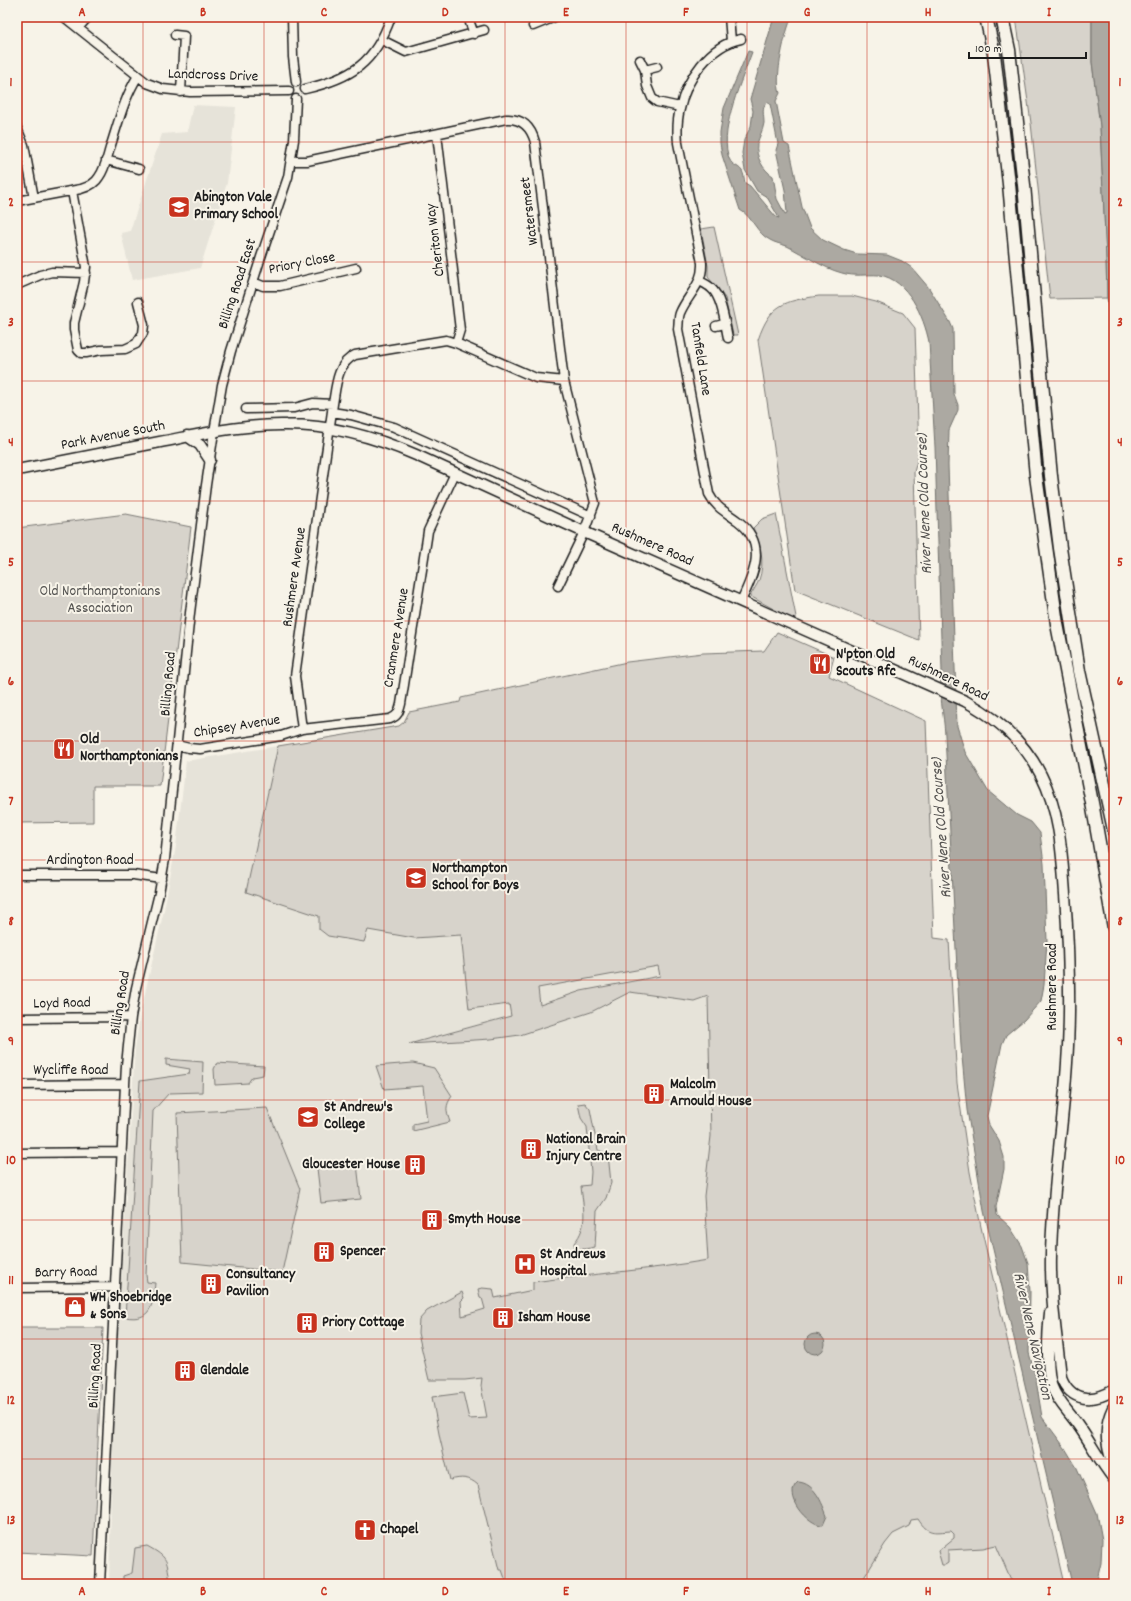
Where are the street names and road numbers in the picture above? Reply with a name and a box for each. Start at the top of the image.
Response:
street label: Landcross Drive [167,63,259,89]
street label: Watersmeet [515,175,545,246]
street label: Cheriton Way [420,201,451,278]
street label: Billing Road East [213,236,263,332]
street label: Priory Close [267,247,338,281]
street label: Tanfield Lane [683,321,717,398]
street label: Park Avenue South [59,415,167,457]
street label: Rushmere Road [608,517,696,573]
street label: Rushmere Avenue [277,525,313,628]
street label: Cranmere Avenue [378,586,416,689]
street label: Rushmere Road [904,650,992,708]
street label: Billing Road [155,651,183,717]
street label: Chipsey Avenue [192,709,282,745]
street label: Ardington Road [46,850,134,872]
street label: Rushmere Road [1042,943,1064,1031]
street label: Billing Road [105,969,137,1037]
street label: Loyd Road [33,993,91,1015]
street label: Wycliffe Road [33,1060,109,1082]
street label: Barry Road [34,1261,98,1285]
street label: Billing Road [83,1343,109,1409]

